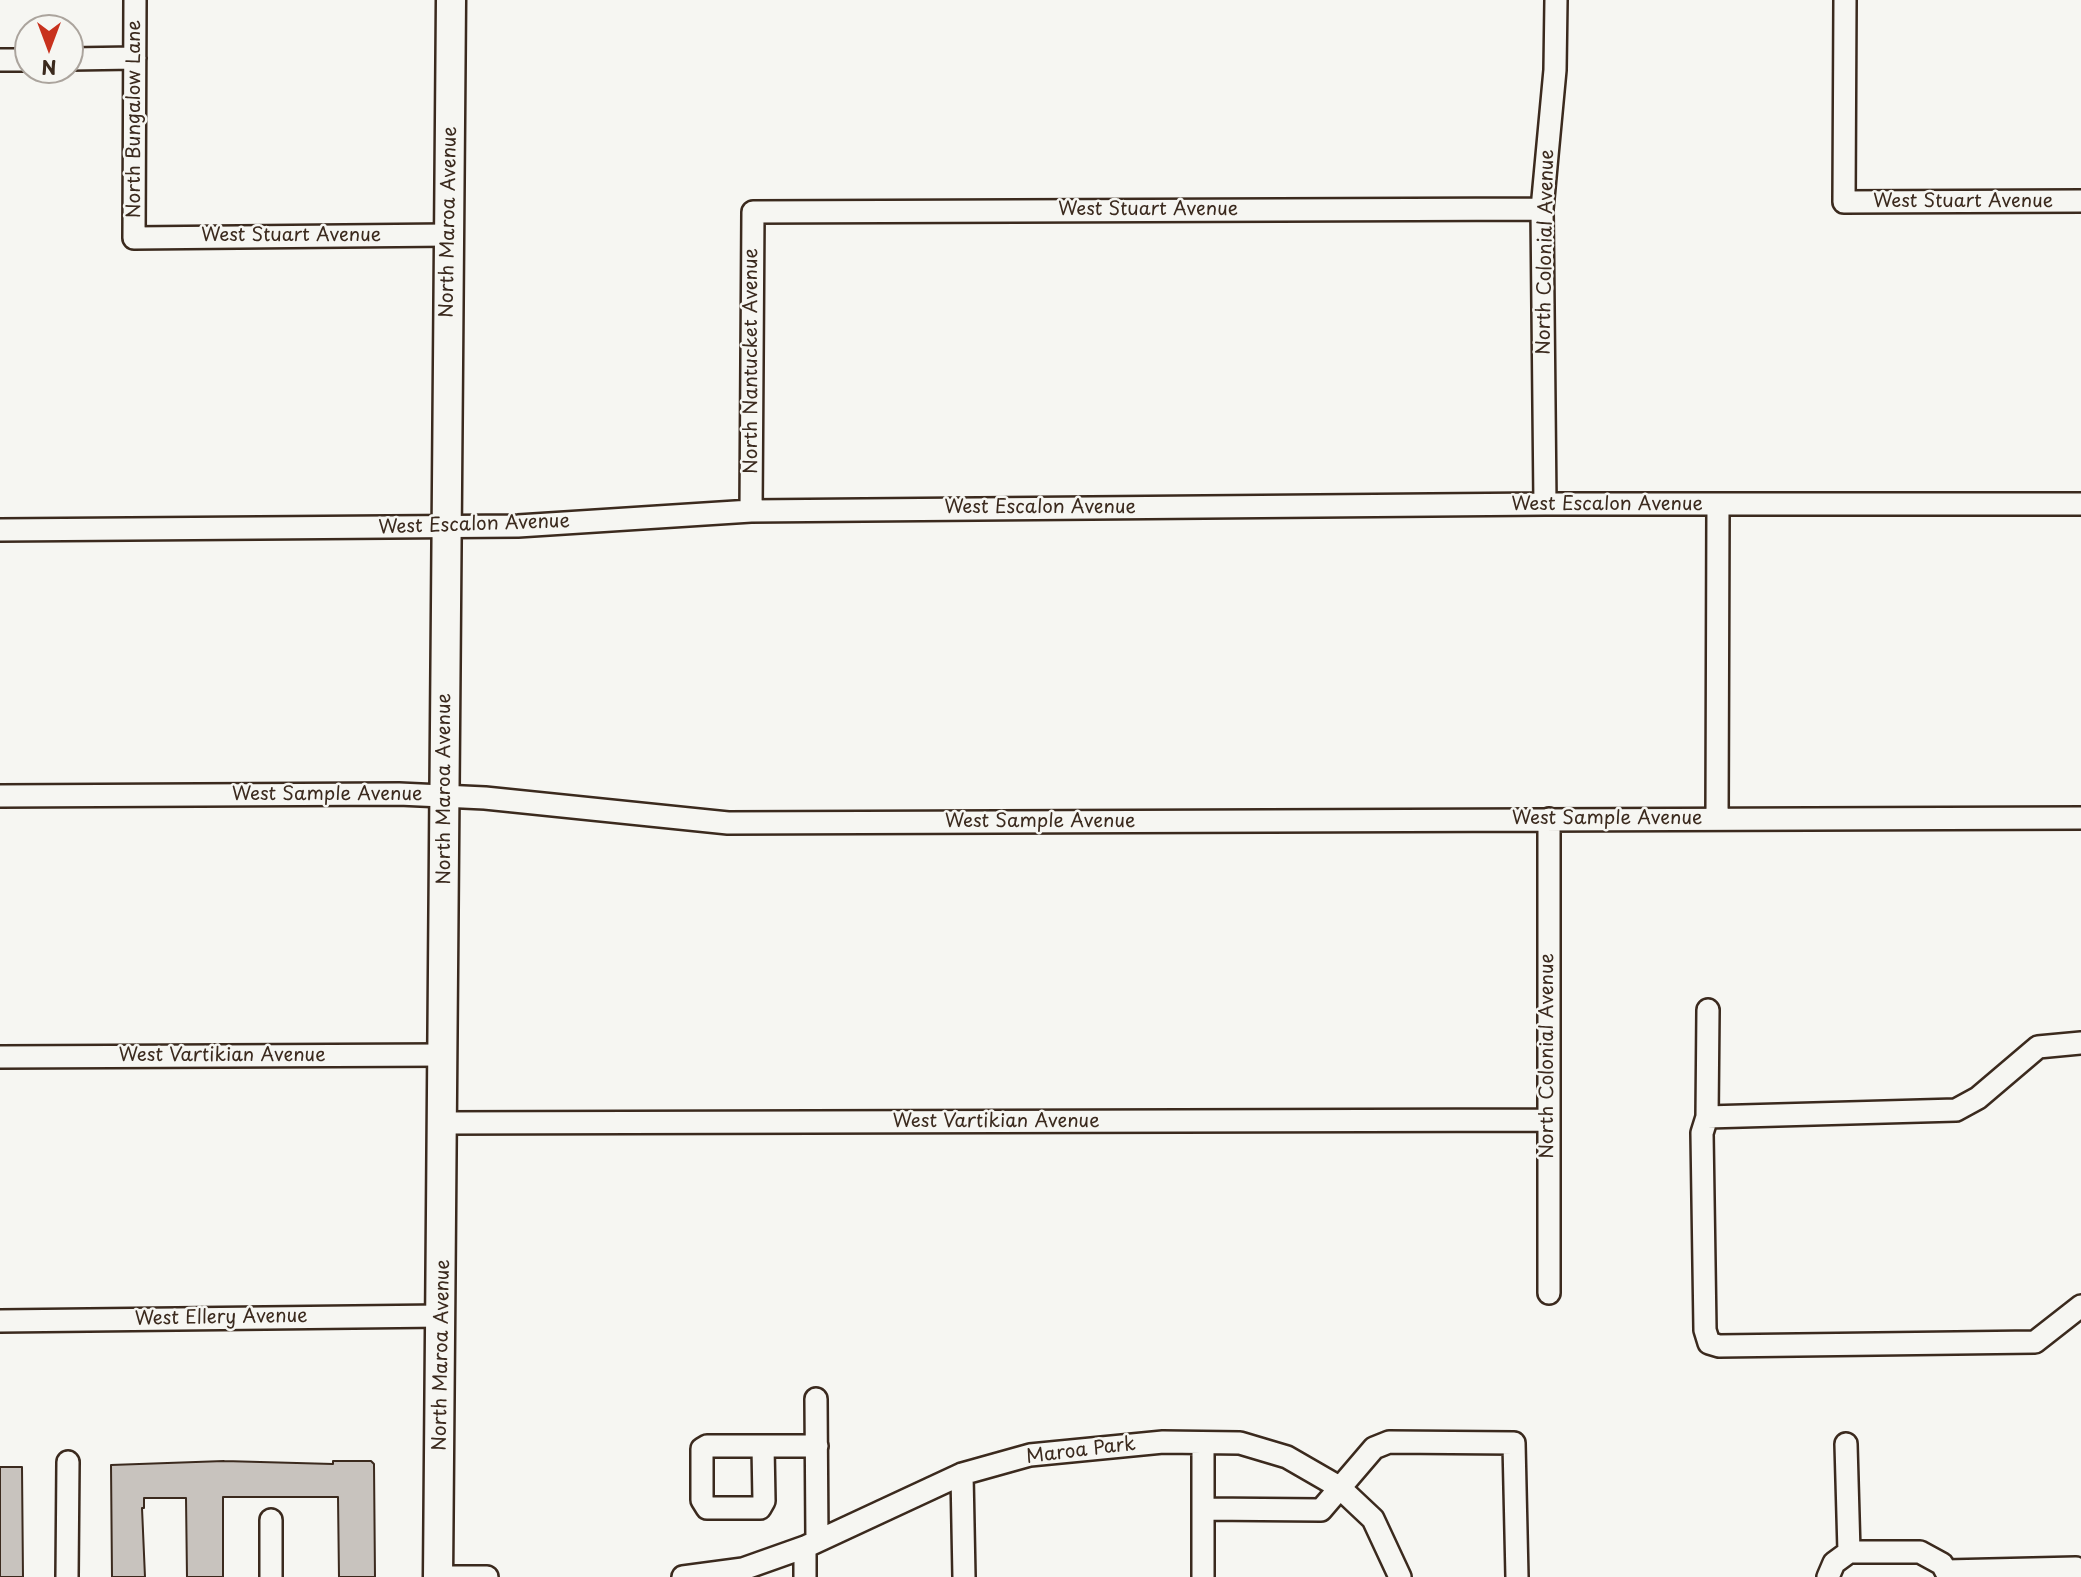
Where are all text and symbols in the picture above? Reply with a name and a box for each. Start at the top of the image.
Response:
north arrow [14,14,84,84]
street label: North Bungalow Lane [124,20,146,218]
text: N [41,54,57,82]
street label: North Maroa Avenue [436,126,462,318]
street label: North Colonial Avenue [1533,149,1559,355]
street label: West Stuart Avenue [1873,191,2053,213]
street label: West Stuart Avenue [1058,199,1238,221]
street label: West Stuart Avenue [201,225,381,247]
street label: North Nantucket Avenue [741,248,763,474]
street label: West Escalon Avenue [1511,494,1703,516]
street label: West Escalon Avenue [944,497,1136,519]
street label: West Escalon Avenue [378,510,570,540]
street label: North Maroa Avenue [434,693,456,885]
street label: West Sample Avenue [232,784,422,806]
street label: West Sample Avenue [1512,808,1702,830]
street label: West Sample Avenue [945,811,1135,833]
street label: North Colonial Avenue [1537,953,1559,1159]
street label: West Vartikian Avenue [119,1045,325,1067]
street label: West Vartikian Avenue [893,1111,1099,1133]
street label: North Maroa Avenue [429,1259,455,1451]
street label: West Ellery Avenue [134,1305,308,1331]
street label: Maroa Park [1025,1433,1137,1469]

